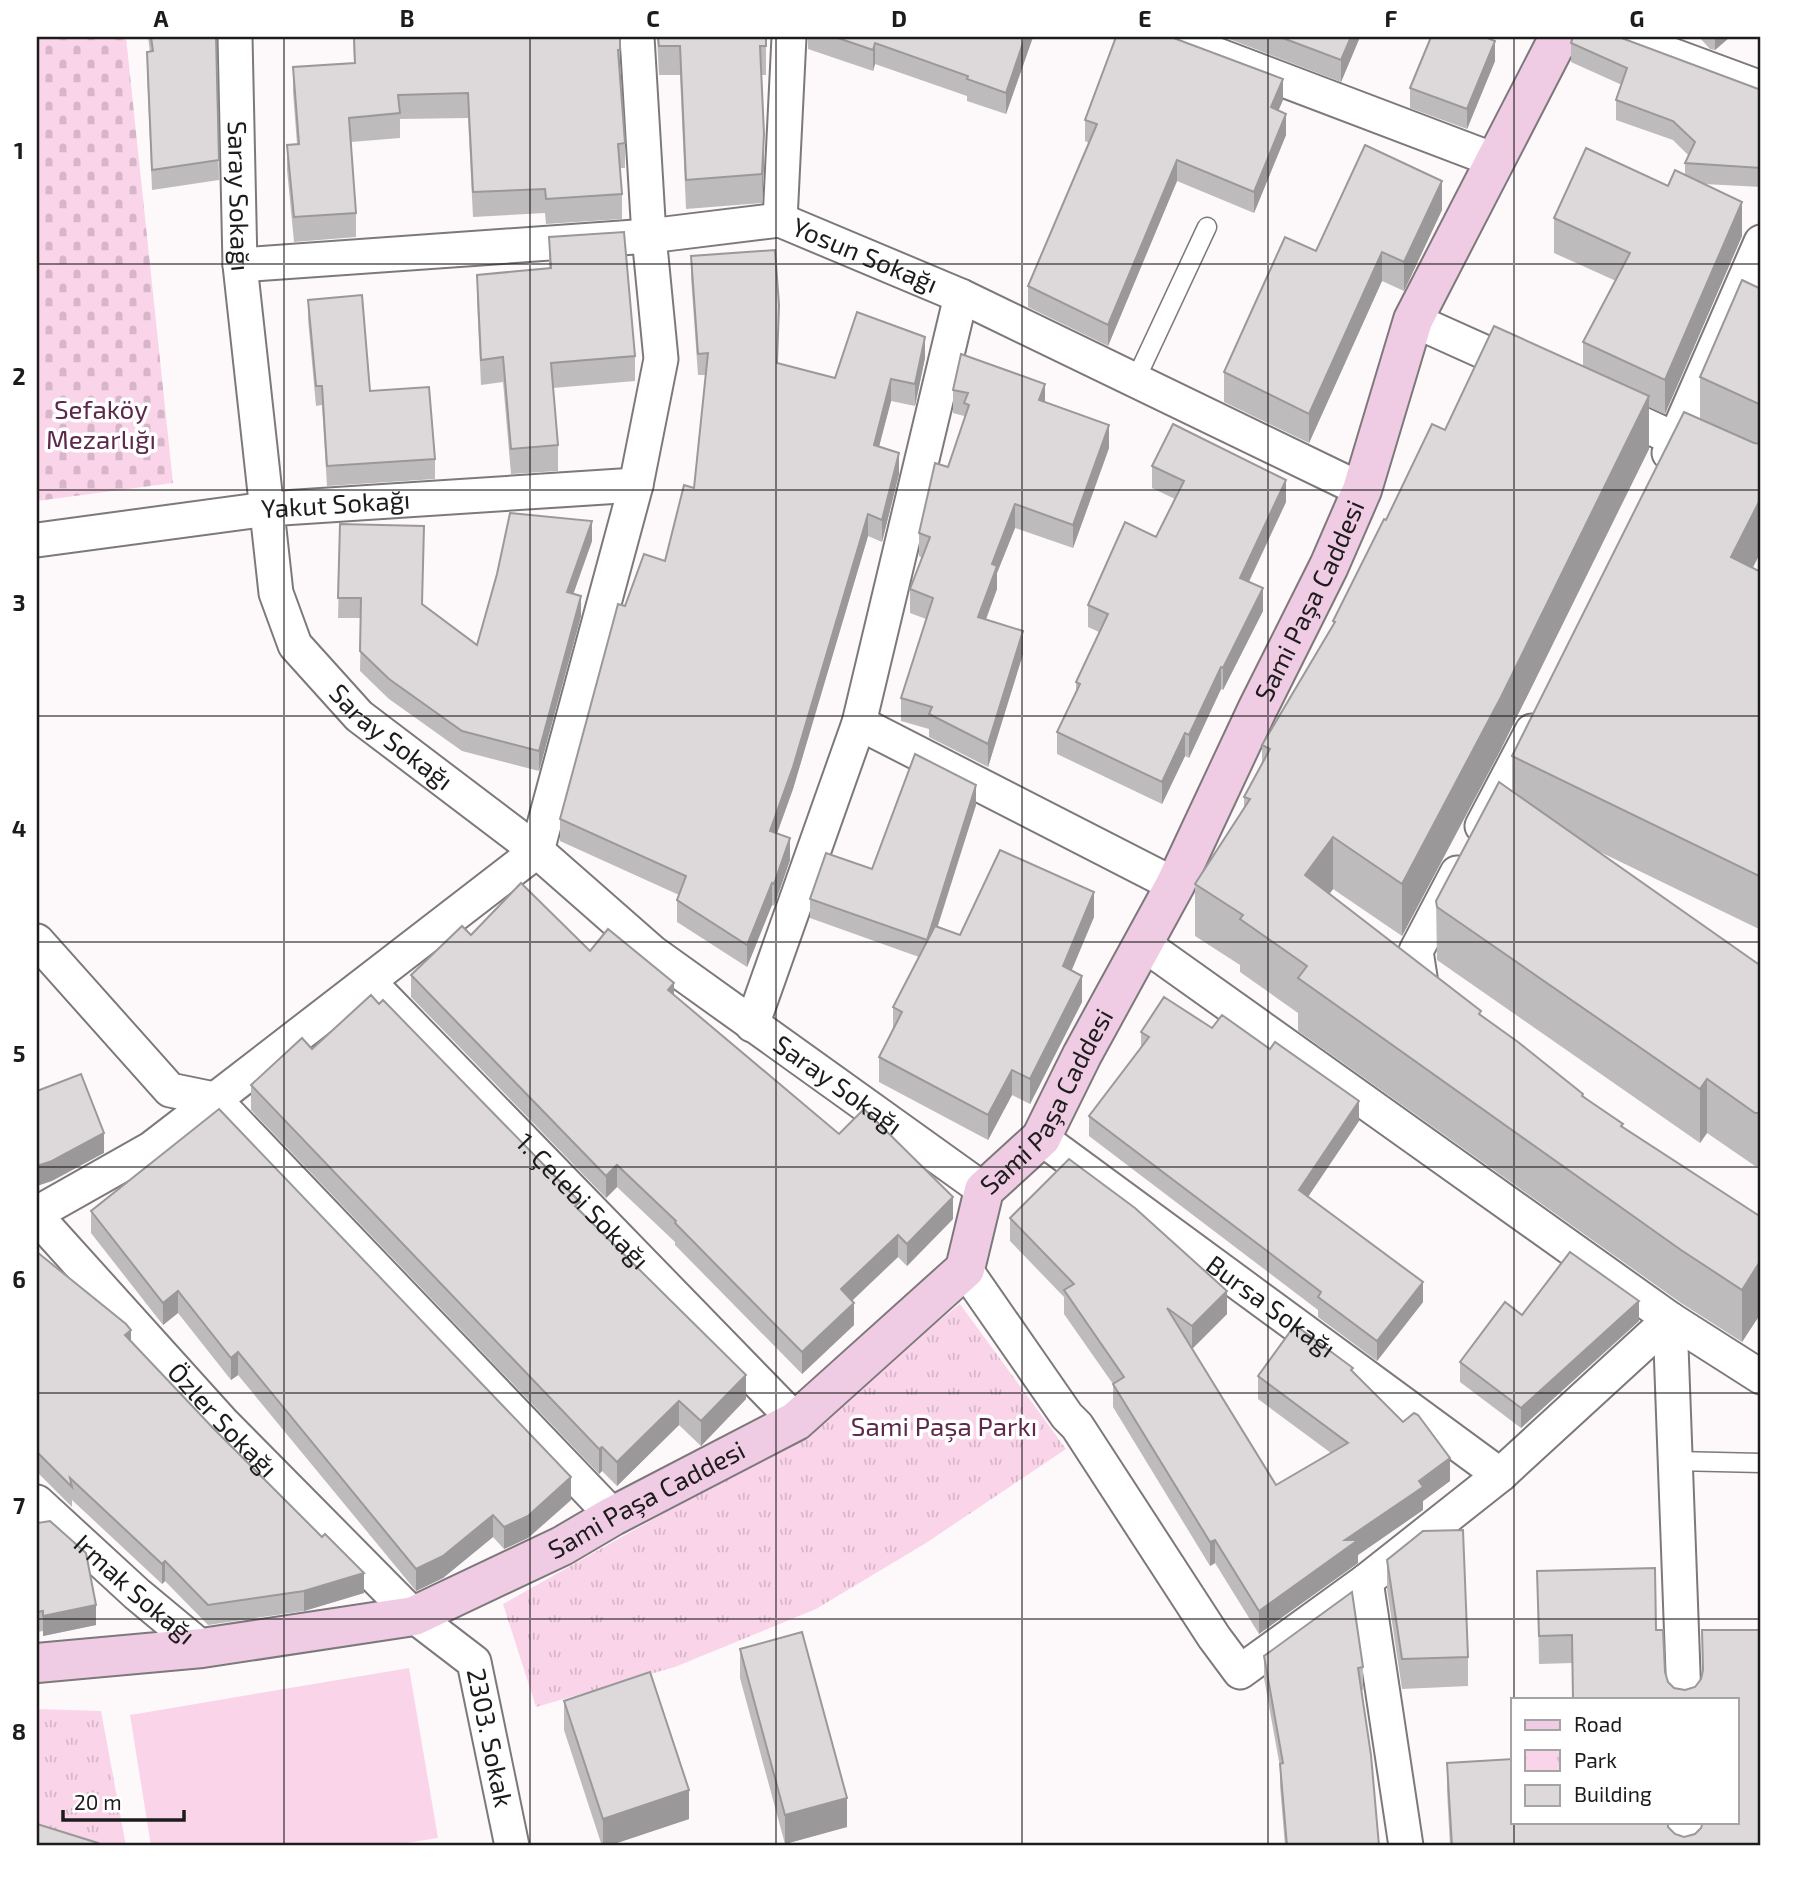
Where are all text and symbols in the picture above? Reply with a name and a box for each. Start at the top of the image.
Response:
text: A [153,4,169,32]
text: B [400,4,414,32]
text: C [646,4,660,32]
text: D [891,4,907,32]
text: E [1138,4,1152,32]
text: F [1385,4,1398,32]
text: G [1630,4,1644,32]
street label: Saray Sokağı [223,120,258,273]
text: 1 [14,136,24,164]
street label: Yosun Sokağı [788,210,943,298]
text: 2 [12,362,26,390]
park label: Sefaköy Mezarlığı [46,393,156,454]
street label: Yakut Sokağı [260,483,411,523]
street label: Sami Paşa Caddesi [1247,495,1370,706]
text: 3 [12,588,26,616]
street label: Saray Sokağı [324,677,460,796]
text: 4 [12,814,26,842]
street label: Sami Paşa Caddesi [973,1003,1118,1200]
street label: Saray Sokağı [768,1028,909,1140]
text: 5 [13,1039,25,1067]
street label: 1. Çelebi Sokağı [510,1126,656,1275]
street label: Bursa Sokağı [1201,1248,1342,1363]
text: 6 [12,1265,26,1293]
street label: Özler Sokağı [162,1356,285,1483]
park label: Sami Paşa Parkı [851,1410,1037,1443]
street label: Sami Paşa Caddesi [543,1433,750,1564]
text: 7 [13,1491,25,1519]
street label: Irmak Sokağı [68,1527,202,1650]
street label: 2303. Sokak [462,1665,521,1810]
legend [1511,1698,1738,1824]
text: Road [1574,1711,1622,1736]
text: 8 [12,1717,26,1745]
text: Park [1574,1747,1617,1772]
scale bar [63,1778,184,1822]
text: Building [1574,1781,1652,1806]
text: 20 m [74,1789,122,1814]

